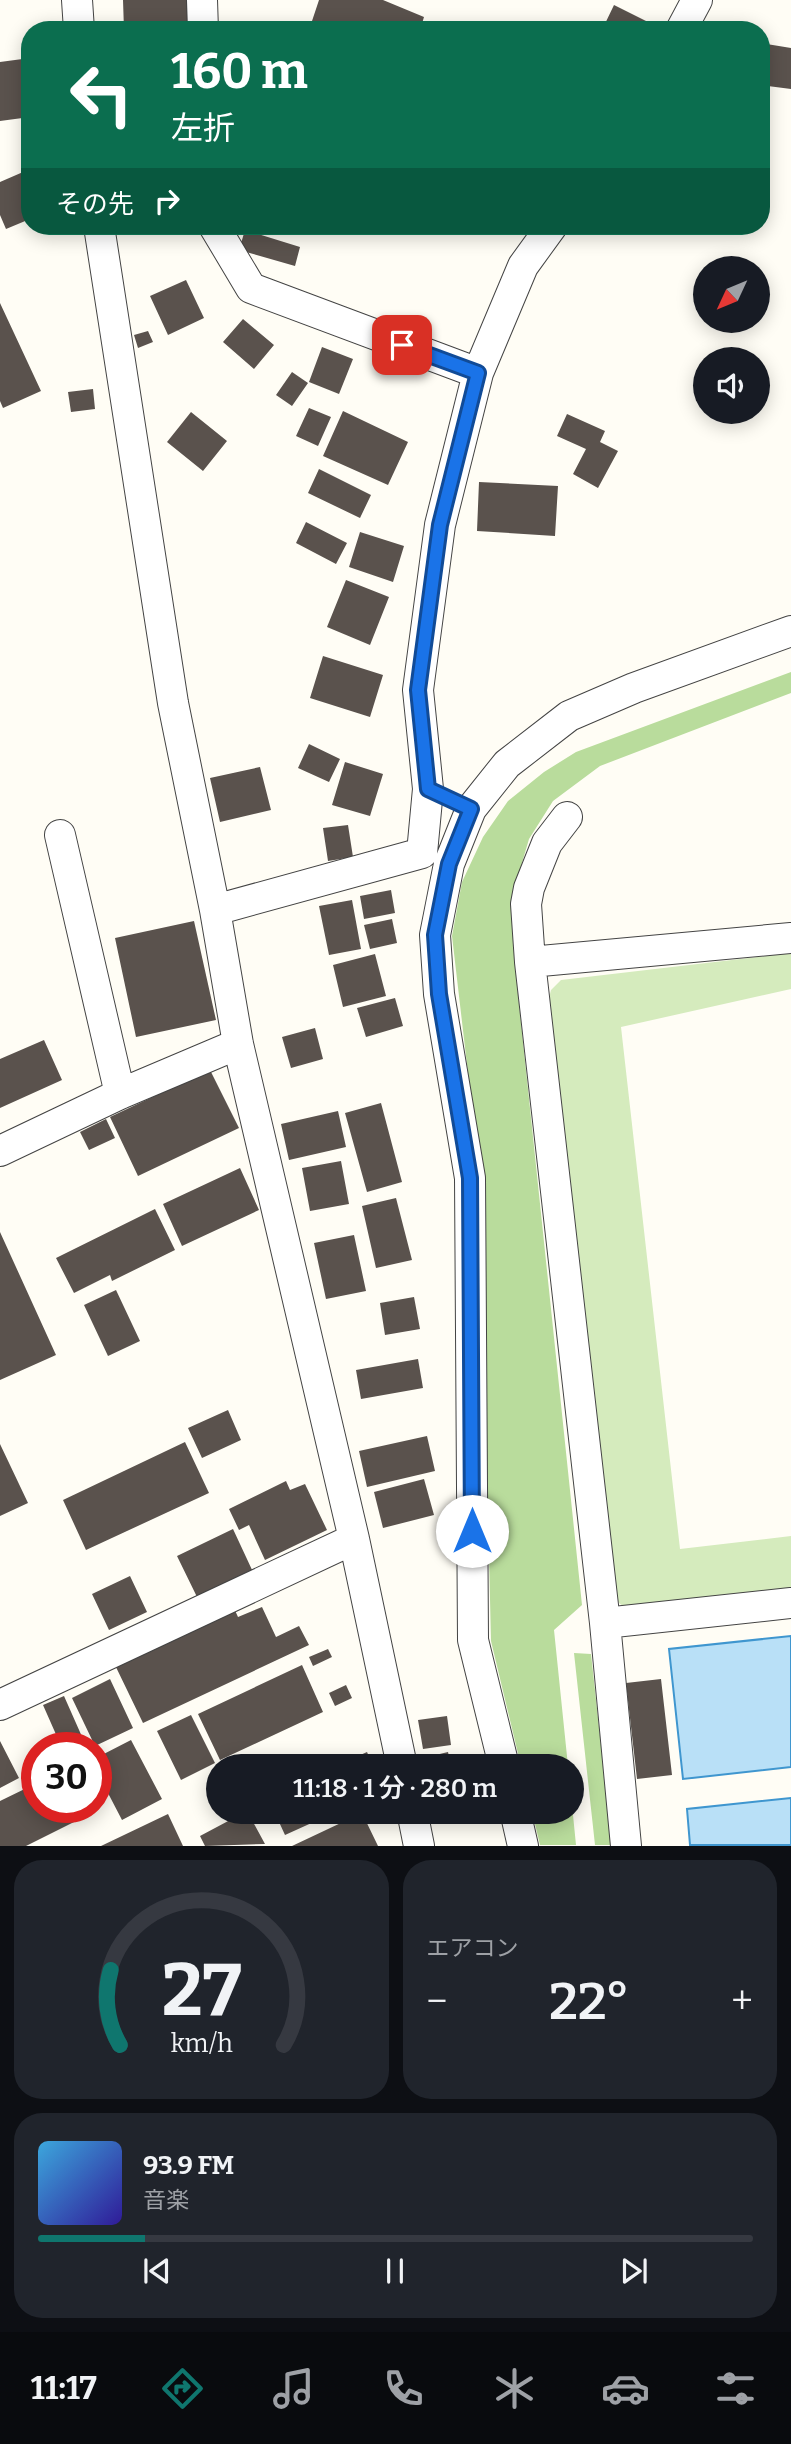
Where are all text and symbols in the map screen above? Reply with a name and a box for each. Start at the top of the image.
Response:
text: 160 m [171,42,308,101]
icon: left [56,49,147,140]
text: 左折 [171,109,235,147]
icon: right [148,182,186,220]
text: その先 [56,189,134,220]
north arrow [693,256,770,332]
map controls [693,256,770,424]
pin [372,315,432,375]
icon: arrive [383,326,421,364]
button: sound [693,347,770,424]
position arrow [435,1494,509,1568]
speed limit sign: 30 [21,1732,112,1823]
text: 11:18 · 1 分 · 280 m [293,1773,497,1804]
text: エアコン [427,1934,519,1962]
text: 27 [161,1948,241,2035]
text: 22° [549,1970,630,2033]
text: − [427,1978,447,2024]
text: + [731,1978,753,2024]
text: km/h [170,2029,233,2059]
text: 93.9 FM [143,2150,234,2181]
text: 音楽 [143,2186,189,2214]
icon: previous [138,2252,176,2290]
icon: pause [376,2252,414,2290]
icon: next [615,2252,653,2290]
icon: directions [158,2364,207,2413]
icon: music [269,2364,318,2413]
icon: phone [379,2364,428,2413]
icon: climate [490,2364,539,2413]
icon: car [601,2364,650,2413]
icon: filters [711,2364,760,2413]
text: 11:17 [31,2369,97,2407]

